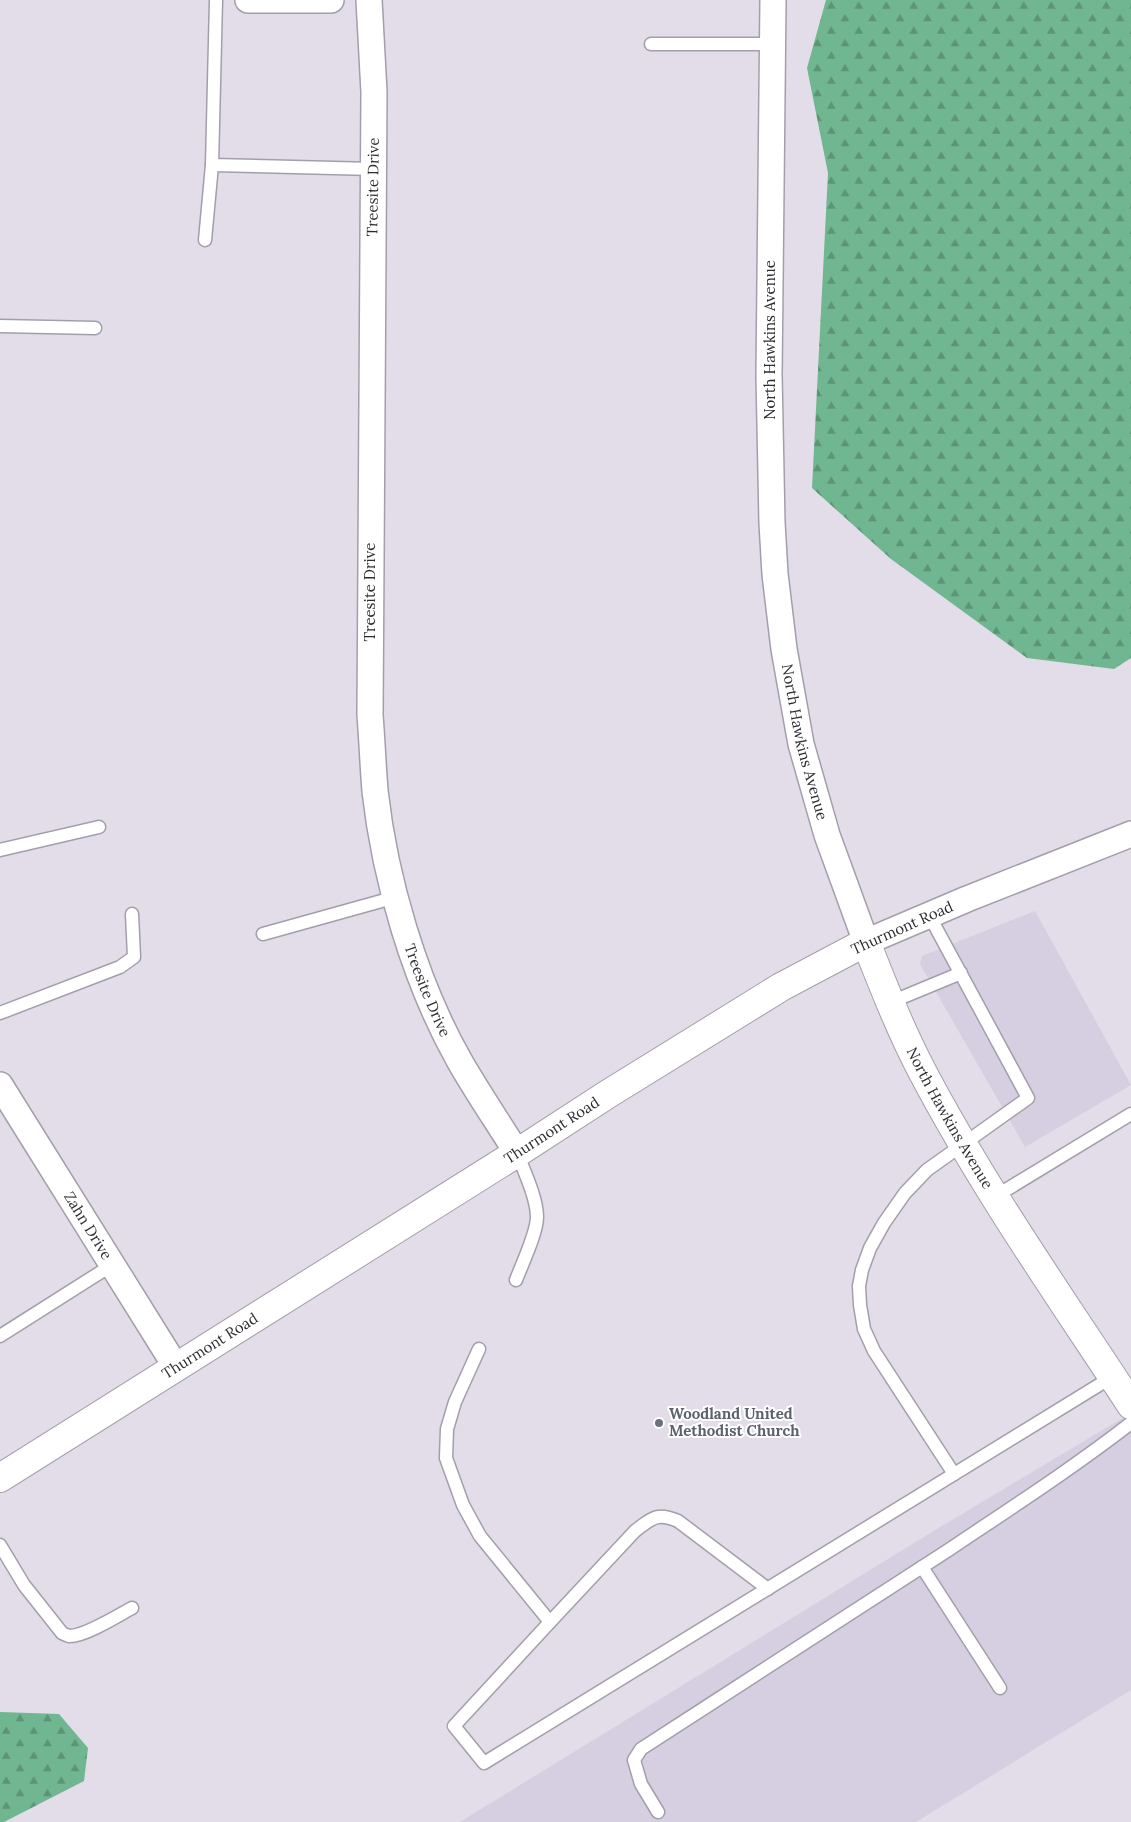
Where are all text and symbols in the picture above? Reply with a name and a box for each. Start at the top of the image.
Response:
street label: Treesite Drive [362,137,383,237]
street label: North Hawkins Avenue [760,260,779,420]
street label: Treesite Drive [360,543,379,641]
street label: North Hawkins Avenue [778,662,832,822]
street label: Thurmont Road [848,897,956,959]
street label: Treesite Drive [400,941,455,1040]
street label: North Hawkins Avenue [903,1044,998,1192]
street label: Thurmont Road [500,1092,603,1168]
street label: Zahn Drive [60,1188,117,1263]
street label: Thurmont Road [158,1308,261,1383]
place label: Woodland United Methodist Church [669,1404,800,1440]
marker: Woodland United Methodist Church [653,1417,665,1429]

